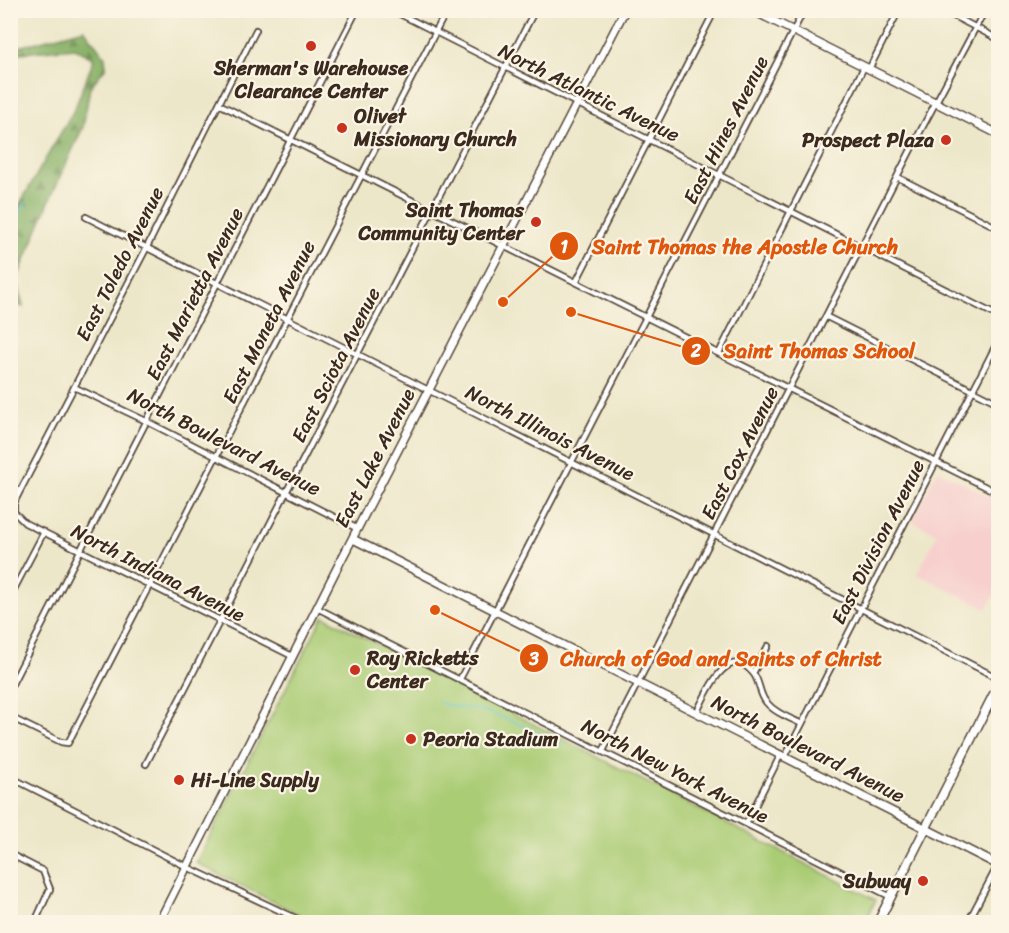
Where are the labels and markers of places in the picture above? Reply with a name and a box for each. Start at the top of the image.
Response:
marker: Sherman's Warehouse Clearance Center [304,39,318,53]
place label: Sherman's Warehouse Clearance Center [213,51,409,109]
place label: Olivet Missionary Church [353,99,517,157]
marker: Olivet Missionary Church [335,121,349,135]
place label: Prospect Plaza [802,123,934,158]
marker: Prospect Plaza [939,133,953,147]
place label: Saint Thomas Community Center [357,193,526,251]
marker: Saint Thomas Community Center [529,215,543,229]
callout: Saint Thomas the Apostle Church [549,227,910,266]
callout: Saint Thomas School [681,331,927,370]
callout: Church of God and Saints of Christ [519,639,894,678]
place label: Roy Ricketts Center [366,641,479,699]
marker: Roy Ricketts Center [348,663,362,677]
place label: Peoria Stadium [423,722,559,757]
marker: Peoria Stadium [404,732,418,746]
place label: Hi-Line Supply [190,763,320,798]
marker: Hi-Line Supply [172,773,186,787]
place label: Subway [842,864,912,899]
marker: Subway [916,874,930,888]

